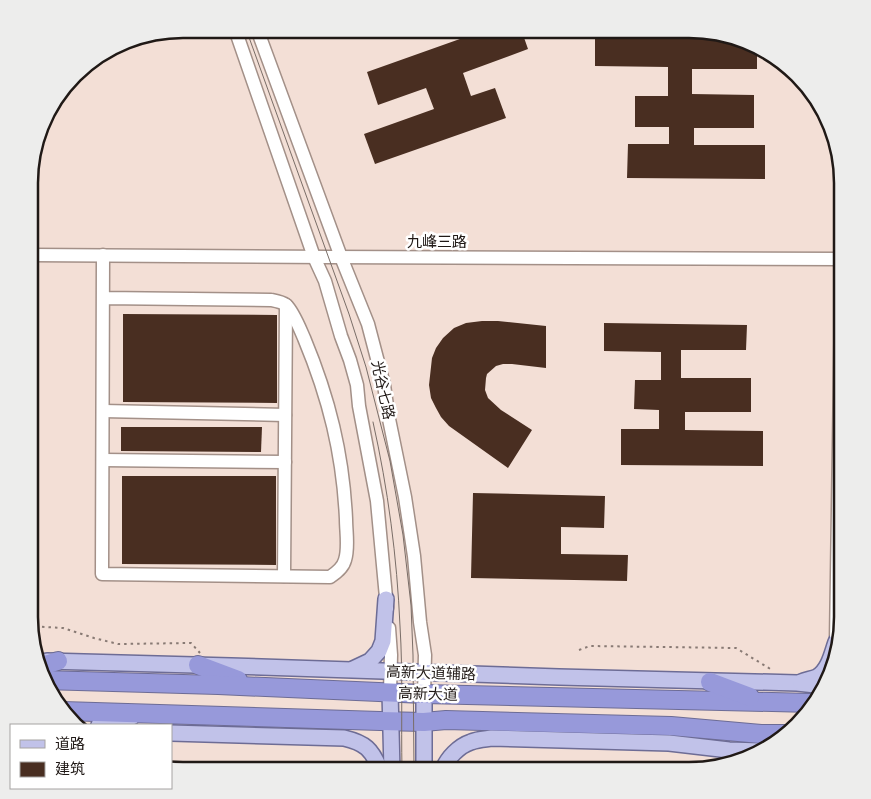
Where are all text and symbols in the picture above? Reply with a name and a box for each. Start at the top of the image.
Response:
street label: 九峰三路 [407,232,467,250]
street label: 光谷七路 [369,359,399,421]
street label: 高新大道辅路 [386,661,476,683]
street label: 高新大道 [398,683,458,703]
legend [10,724,172,789]
text: 道路 [55,734,85,752]
text: 建筑 [55,759,85,777]

